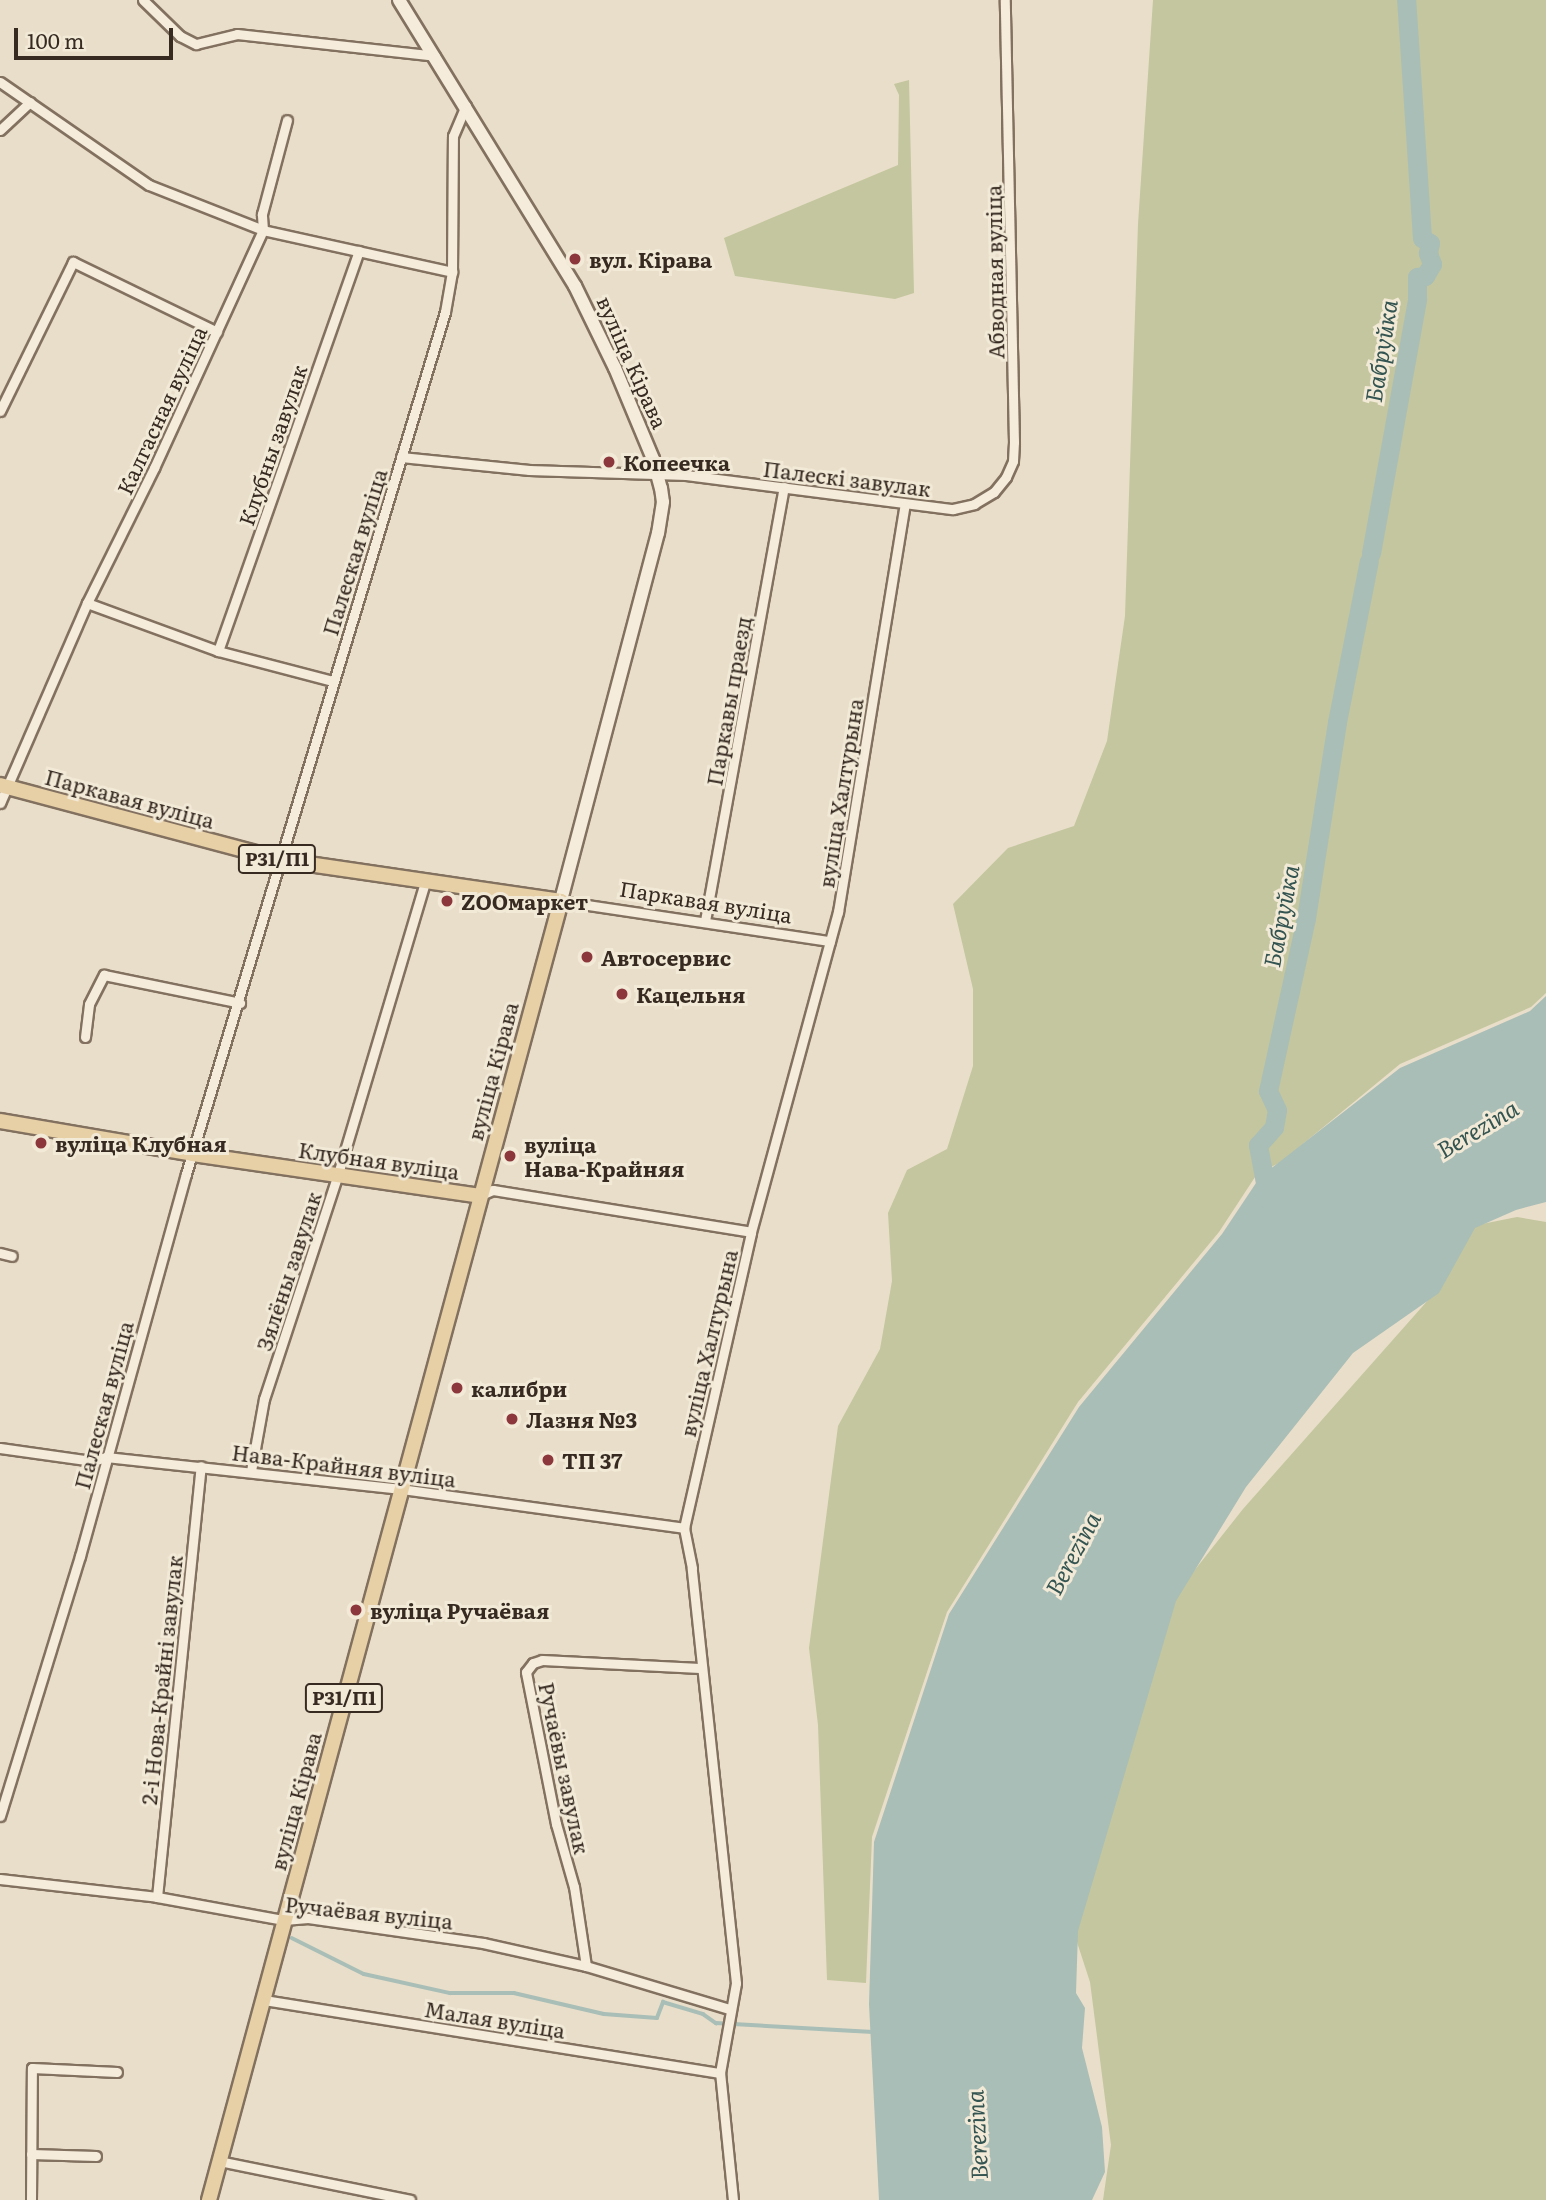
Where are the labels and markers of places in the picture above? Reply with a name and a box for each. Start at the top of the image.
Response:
place label: вул. Кірава [589,246,712,272]
marker: вул. Кірава [567,251,583,267]
place label: Копеечка [623,449,730,475]
marker: Копеечка [601,454,617,470]
place label: ZOOмаркет [461,888,588,914]
marker: ZOOмаркет [439,893,455,909]
place label: Автосервис [601,944,731,970]
marker: Автосервис [579,949,595,965]
place label: Кацельня [636,981,745,1007]
marker: Кацельня [614,986,630,1002]
place label: вуліца Клубная [55,1130,227,1156]
place label: вуліца Нава-Крайняя [524,1131,684,1181]
marker: вуліца Клубная [33,1135,49,1151]
marker: вуліца Нава-Крайняя [502,1148,518,1164]
place label: калибри [471,1375,567,1401]
marker: калибри [449,1380,465,1396]
place label: Лазня №3 [526,1406,637,1432]
marker: Лазня №3 [504,1411,520,1427]
place label: ТП 37 [562,1447,622,1473]
marker: ТП 37 [540,1452,556,1468]
place label: вуліца Ручаёвая [370,1597,549,1623]
marker: вуліца Ручаёвая [348,1602,364,1618]

